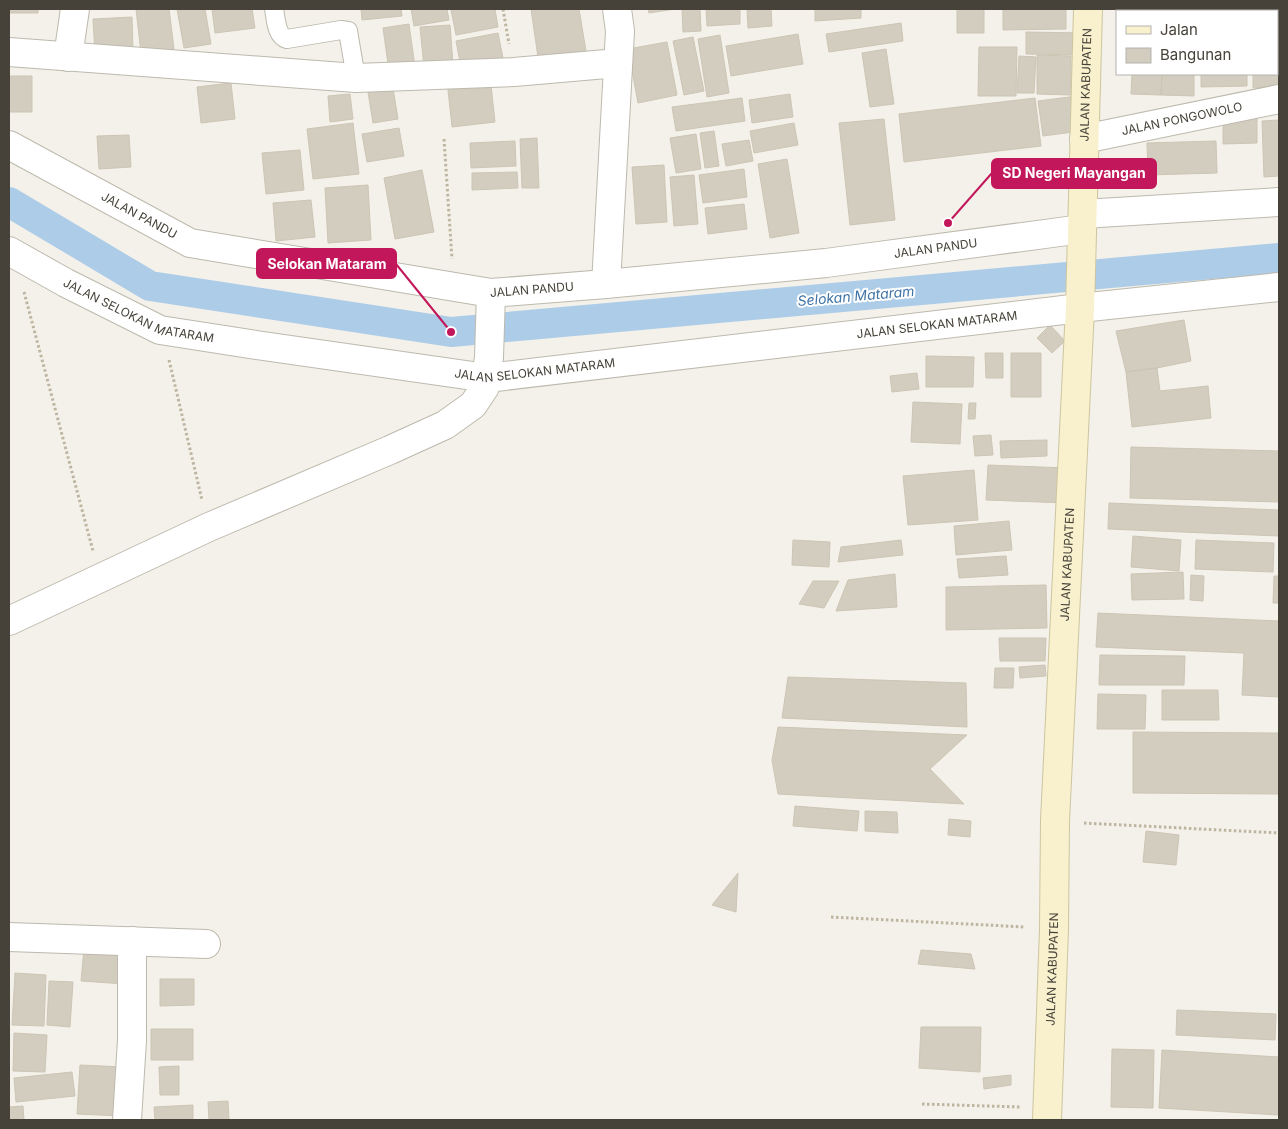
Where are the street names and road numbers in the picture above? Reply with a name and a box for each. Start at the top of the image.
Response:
street label: JALAN KABUPATEN [1076,28,1094,142]
street label: JALAN PONGOWOLO [1120,99,1244,138]
street label: JALAN PANDU [99,188,180,242]
street label: JALAN PANDU [893,235,978,261]
street label: JALAN SELOKAN MATARAM [61,275,215,345]
street label: JALAN PANDU [489,279,574,300]
street label: JALAN SELOKAN MATARAM [856,307,1018,341]
street label: JALAN SELOKAN MATARAM [454,355,616,385]
street label: JALAN KABUPATEN [1057,507,1077,622]
street label: JALAN KABUPATEN [1042,912,1061,1026]

